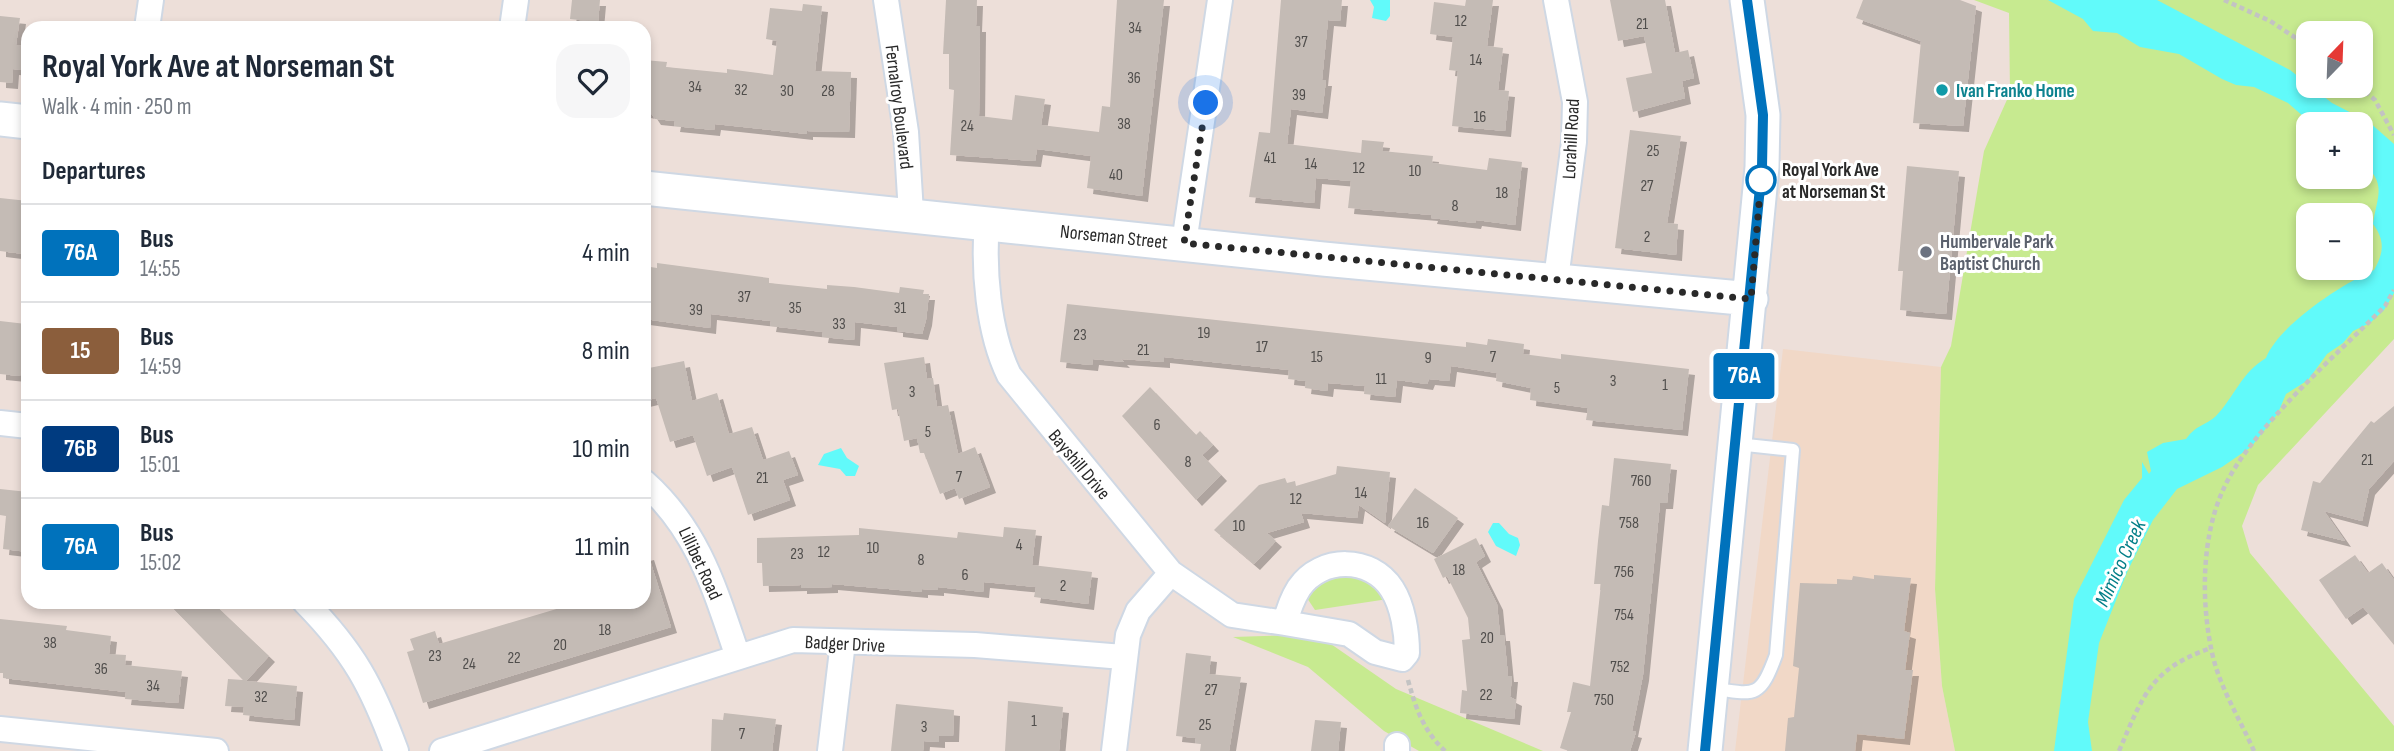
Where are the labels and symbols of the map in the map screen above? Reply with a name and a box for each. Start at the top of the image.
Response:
house number: 12 [1455,12,1467,31]
house number: 21 [1636,15,1649,34]
house number: 34 [1128,19,1142,38]
north arrow [2296,21,2373,98]
house number: 37 [1294,33,1308,52]
street label: Fernalroy Boulevard [879,44,918,171]
house number: 14 [1470,51,1482,70]
house number: 36 [1127,69,1141,88]
house number: 34 [688,78,702,97]
place label: Ivan Franko Home [1956,80,2075,103]
house number: 32 [734,81,748,100]
house number: 30 [780,82,794,101]
house number: 28 [821,82,835,101]
marker: Ivan Franko Home [1934,82,1950,98]
your location [1188,85,1223,120]
house number: 39 [1292,86,1306,105]
street label: Lorahill Road [1558,98,1585,180]
house number: 16 [1474,108,1486,127]
house number: 38 [1117,115,1131,134]
house number: 24 [960,117,974,136]
house number: 25 [1646,142,1660,161]
house number: 41 [1264,149,1277,168]
house number: 14 [1305,155,1317,174]
house number: 12 [1353,159,1365,178]
place label: Royal York Ave at Norseman St [1782,159,1885,204]
house number: 10 [1409,162,1421,181]
marker: Royal York Ave at Norseman St [1746,165,1776,195]
house number: 40 [1109,166,1123,185]
house number: 27 [1640,177,1654,196]
house number: 18 [1496,184,1508,203]
house number: 8 [1451,197,1459,216]
street label: Norseman Street [1059,220,1169,255]
house number: 2 [1644,228,1650,247]
place label: Humbervale Park Baptist Church [1940,231,2054,276]
marker: Humbervale Park Baptist Church [1918,244,1934,260]
house number: 37 [737,288,751,307]
house number: 35 [788,299,802,318]
house number: 31 [894,299,907,318]
house number: 39 [689,301,703,320]
house number: 33 [832,315,846,334]
house number: 19 [1198,324,1210,343]
house number: 23 [1073,326,1087,345]
house number: 17 [1256,338,1269,357]
house number: 21 [1137,341,1150,360]
house number: 15 [1311,348,1323,367]
house number: 7 [1490,348,1497,367]
house number: 9 [1424,349,1432,368]
line badge: 76A [1704,353,1784,399]
house number: 11 [1375,370,1387,389]
house number: 3 [1610,372,1616,391]
house number: 1 [1662,376,1668,395]
house number: 5 [1554,379,1560,398]
house number: 3 [909,383,915,402]
house number: 6 [1153,416,1161,435]
house number: 5 [925,423,931,442]
street label: Bayshill Drive [1043,425,1115,505]
house number: 21 [2361,451,2374,470]
house number: 8 [1184,453,1192,472]
house number: 7 [956,468,963,487]
house number: 21 [756,469,769,488]
house number: 760 [1631,472,1651,491]
house number: 14 [1355,484,1367,503]
house number: 12 [1290,490,1302,509]
house number: 16 [1417,514,1429,533]
house number: 758 [1619,514,1639,533]
water label: Mimico Creek [2089,515,2152,611]
house number: 10 [1233,517,1245,536]
street label: Lillibet Road [673,524,726,604]
house number: 4 [1016,536,1023,555]
house number: 10 [867,539,879,558]
house number: 12 [818,543,830,562]
house number: 23 [790,545,804,564]
house number: 8 [917,551,925,570]
house number: 18 [1453,561,1465,580]
house number: 756 [1614,563,1634,582]
house number: 6 [961,566,969,585]
house number: 2 [1060,577,1066,596]
house number: 754 [1614,606,1634,625]
house number: 18 [599,621,611,640]
house number: 20 [1480,629,1494,648]
street label: Badger Drive [804,631,886,658]
house number: 38 [43,634,57,653]
house number: 20 [553,636,567,655]
house number: 23 [428,647,442,666]
house number: 22 [507,649,521,668]
house number: 24 [462,655,476,674]
house number: 752 [1610,658,1630,677]
house number: 36 [94,660,108,679]
house number: 34 [146,677,160,696]
house number: 27 [1204,681,1218,700]
house number: 22 [1479,686,1493,705]
house number: 32 [254,688,268,707]
house number: 750 [1594,691,1614,710]
house number: 1 [1031,712,1037,731]
house number: 25 [1198,716,1212,735]
house number: 3 [921,718,927,737]
house number: 7 [739,725,746,744]

